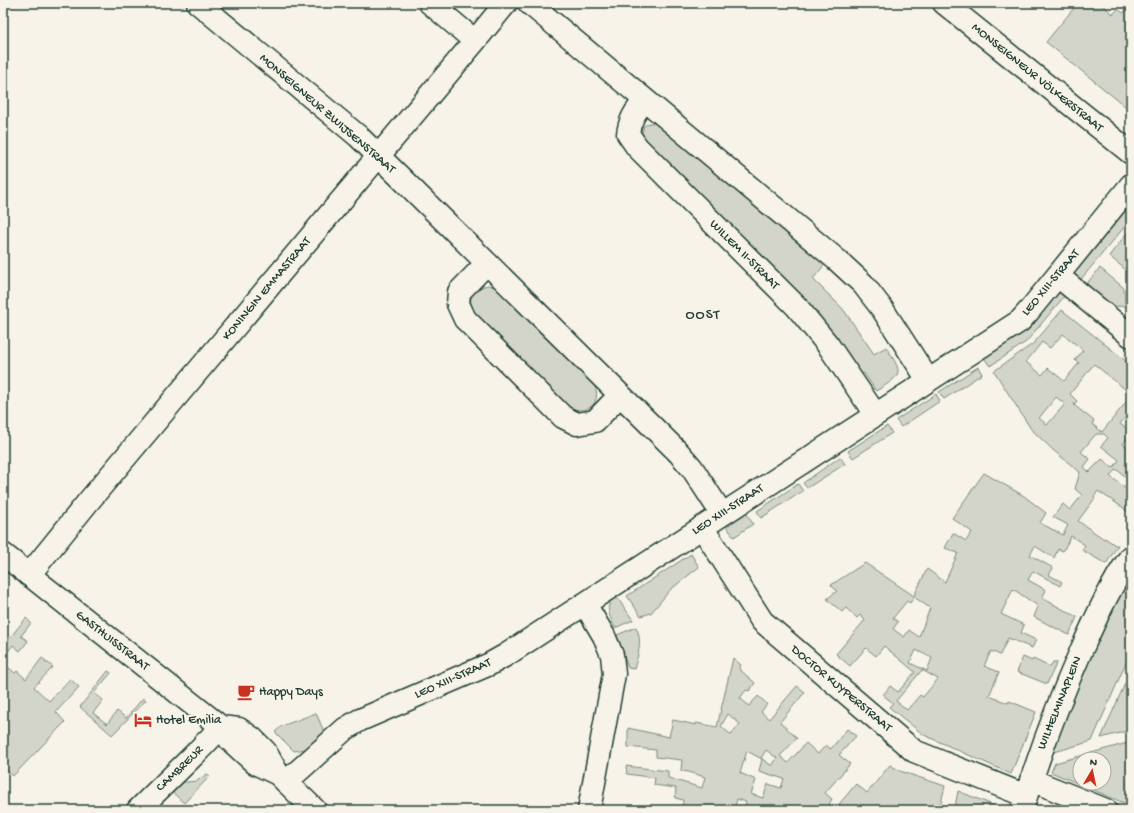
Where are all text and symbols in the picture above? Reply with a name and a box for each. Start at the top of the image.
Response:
street label: MONSEIGNEUR VÖLKERSTRAAT [968,20,1107,136]
street label: MONSEIGNEUR ZWIJSENSTRAAT [256,51,399,178]
street label: WILLEM II-STRAAT [706,217,783,294]
street label: KONINGIN EMMASTRAAT [219,234,315,344]
street label: LEO XIII-STRAAT [1019,246,1084,319]
district label: OOST [686,306,721,324]
street label: LEO XIII-STRAAT [689,481,767,539]
street label: GASTHUISSTRAAT [72,608,153,675]
street label: DOCTOR KUYPERSTRAAT [787,642,895,736]
street label: WILHELMINAPLEIN [1034,654,1086,752]
street label: LEO XIII-STRAAT [412,655,495,703]
cafe icon: Happy Days [236,682,256,702]
place label: Happy Days [259,685,324,700]
hotel icon: Hotel Emilia [133,710,153,730]
place label: Hotel Emilia [156,713,222,728]
street label: CAMBREUR [153,742,208,795]
north arrow [1072,751,1112,791]
text: N [1089,757,1098,770]

